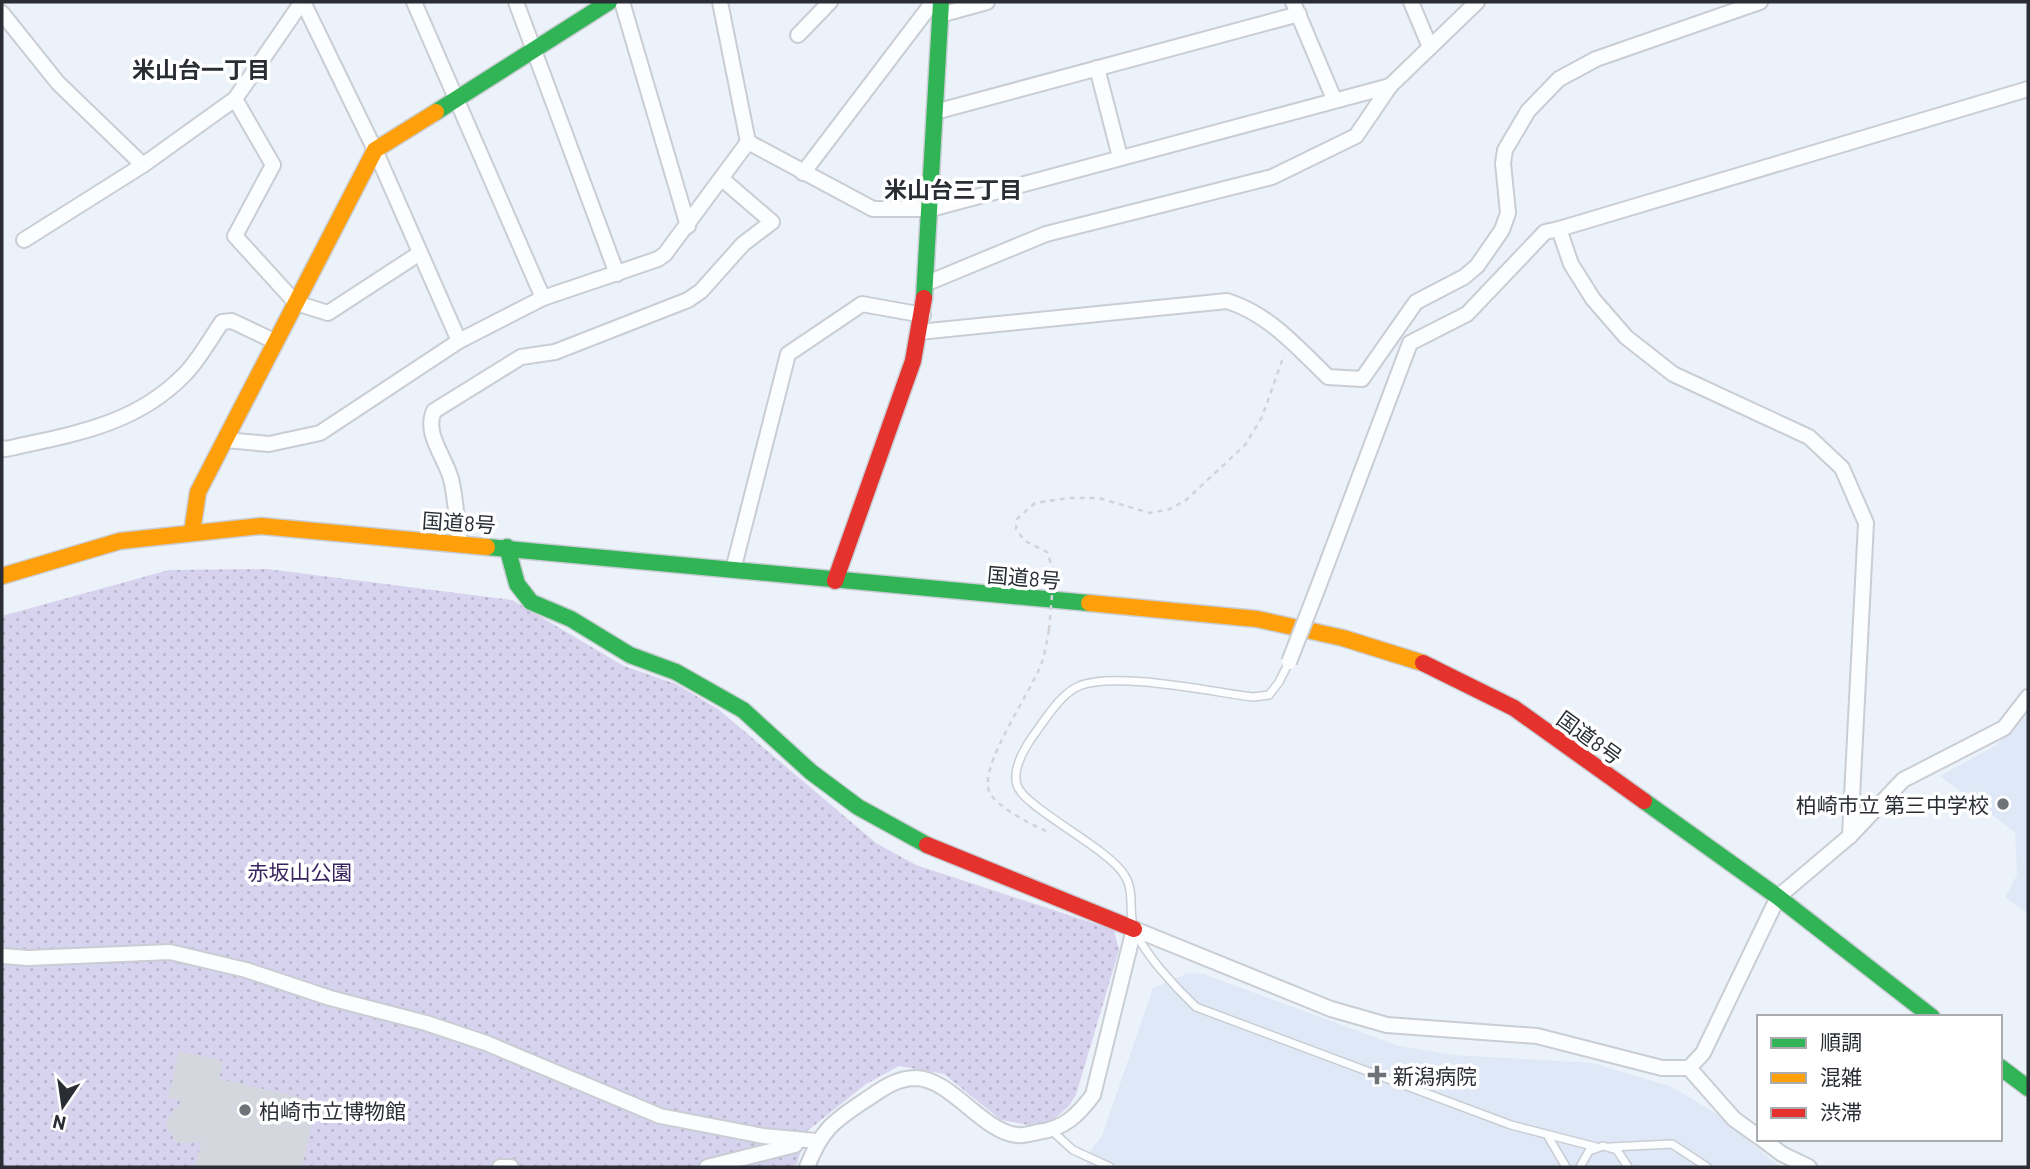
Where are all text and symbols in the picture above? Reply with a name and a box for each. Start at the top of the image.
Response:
district label: 米山台一丁目 [132,55,270,83]
district label: 米山台三丁目 [884,175,1022,203]
street label: 国道8号 [421,507,497,537]
street label: 国道8号 [986,561,1062,593]
street label: 国道8号 [1553,705,1627,769]
place label: 柏崎市立 第三中学校 [1796,792,1989,817]
marker: 柏崎市立 第三中学校 [1995,796,2011,812]
park label: 赤坂山公園 [248,859,353,884]
legend [1757,1015,2002,1141]
text: 順調 [1820,1029,1862,1054]
place label: 新潟病院 [1393,1063,1477,1088]
text: 混雑 [1820,1064,1862,1089]
marker: 新潟病院 [1367,1065,1387,1085]
north arrow [28,1071,98,1141]
place label: 柏崎市立博物館 [259,1098,406,1123]
text: 渋滞 [1820,1099,1862,1124]
marker: 柏崎市立博物館 [237,1102,253,1118]
text: N [50,1110,68,1136]

